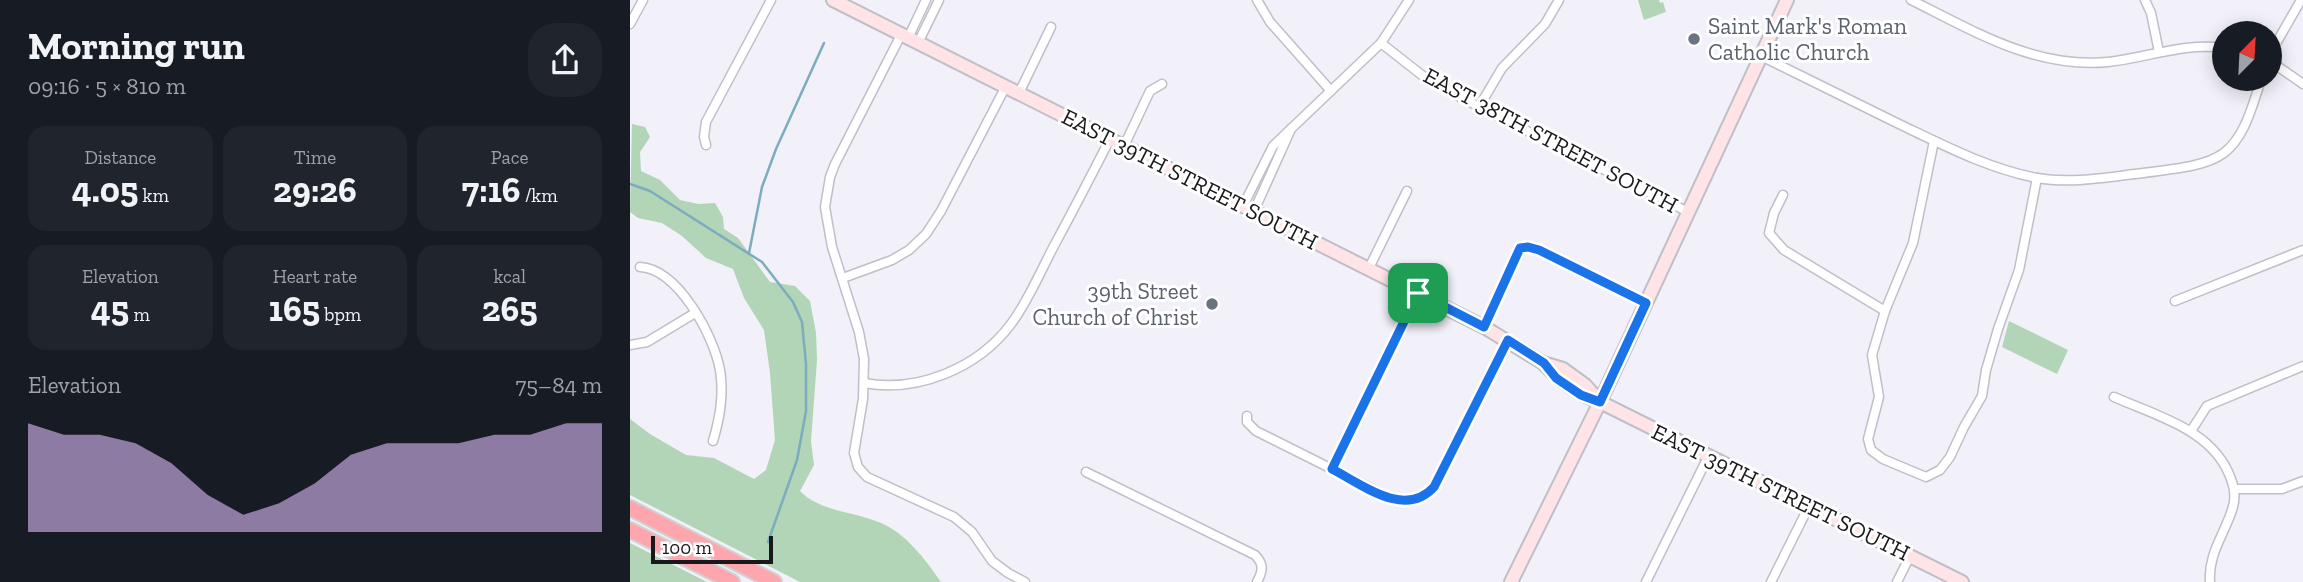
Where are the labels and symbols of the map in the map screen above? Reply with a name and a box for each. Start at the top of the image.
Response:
place label: Saint Mark's Roman Catholic Church [1708,12,1907,66]
north arrow [2212,21,2282,91]
marker: Saint Mark's Roman Catholic Church [1686,31,1702,47]
street label: EAST 38TH STREET SOUTH [1419,61,1683,219]
street label: EAST 39TH STREET SOUTH [1057,102,1323,256]
pin [1388,263,1448,323]
place label: 39th Street Church of Christ [1032,277,1198,331]
marker: 39th Street Church of Christ [1204,296,1220,312]
street label: EAST 39TH STREET SOUTH [1647,417,1915,567]
scale bar [651,533,774,565]

